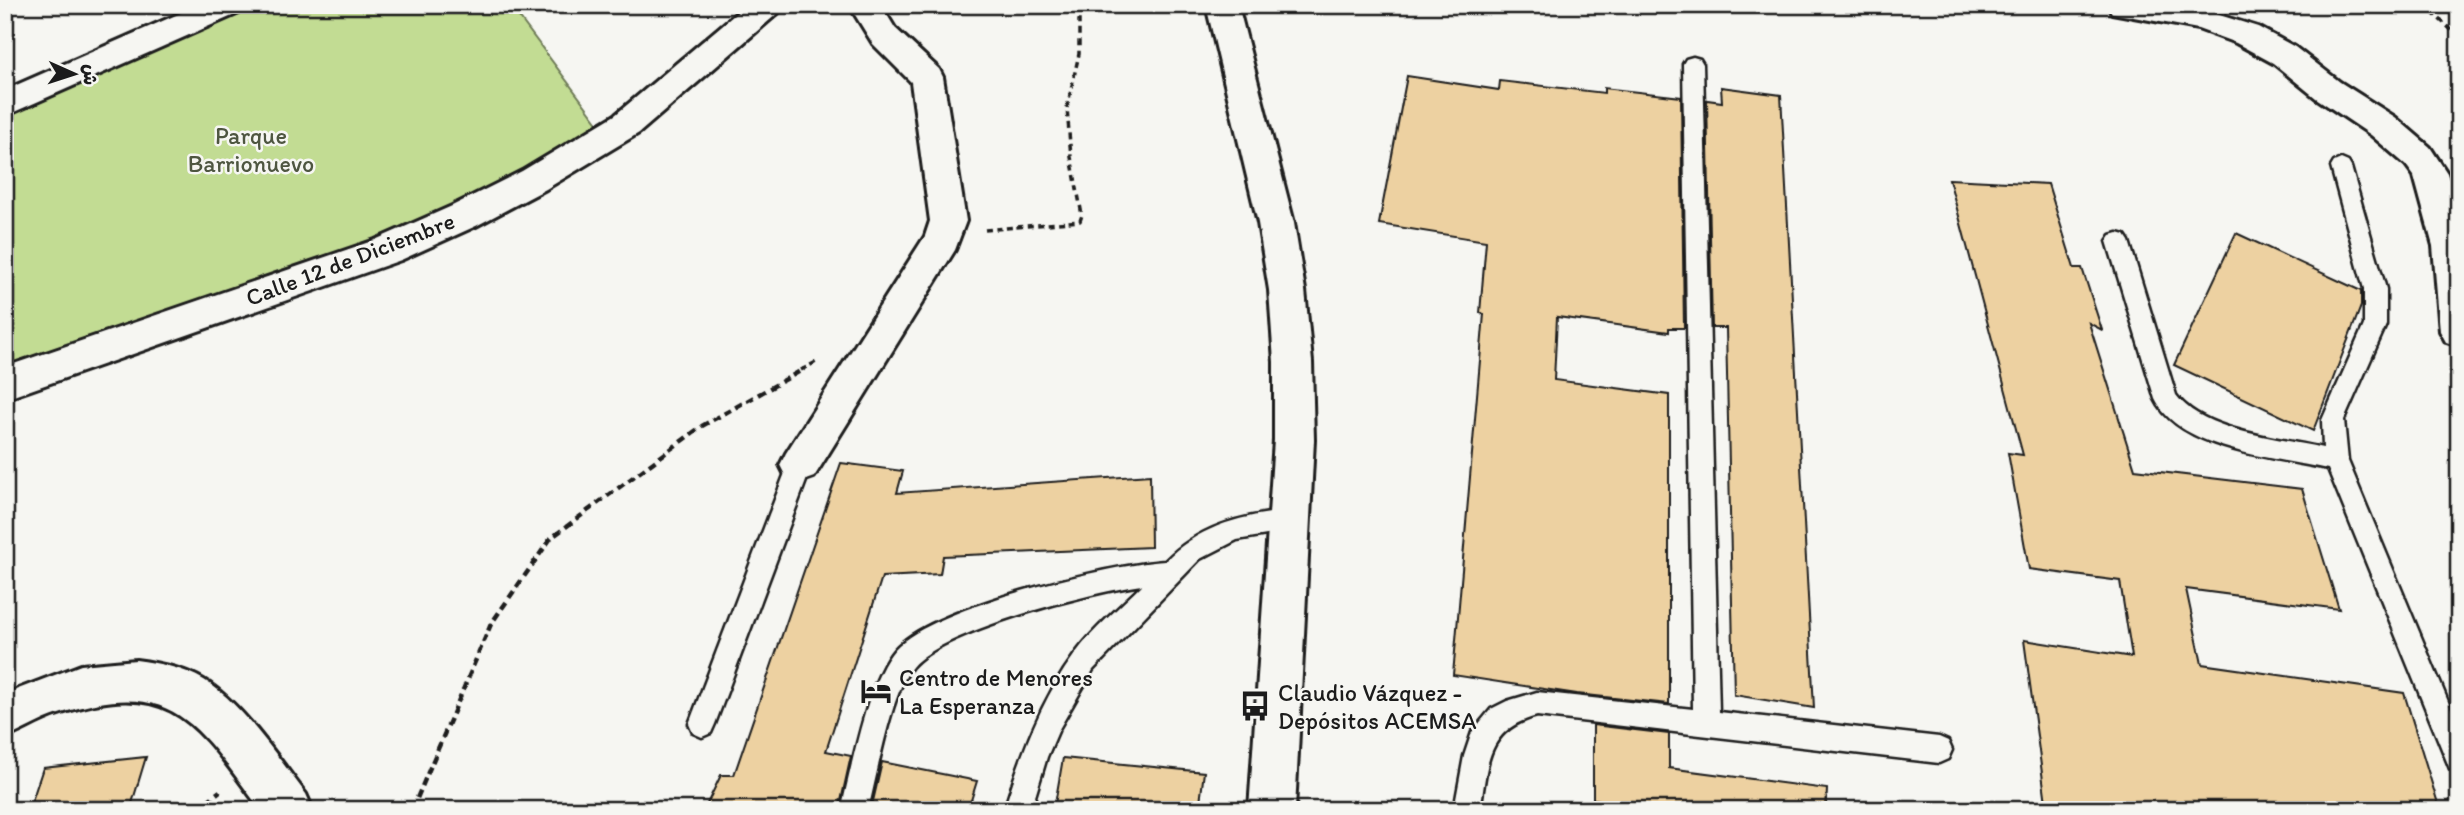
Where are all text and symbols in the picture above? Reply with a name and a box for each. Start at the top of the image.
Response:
north arrow [38,38,108,108]
text: ش [78,64,103,86]
park label: Parque Barrionuevo [188,121,314,178]
street label: Calle 12 de Diciembre [241,206,459,312]
place label: Centro de Menores La Esperanza [899,663,1093,720]
hotel icon: Centro de Menores La Esperanza [859,674,893,708]
place label: Claudio Vázquez - Depósitos ACEMSA [1278,678,1477,735]
bus stop icon: Claudio Vázquez - Depósitos ACEMSA [1238,689,1272,723]

